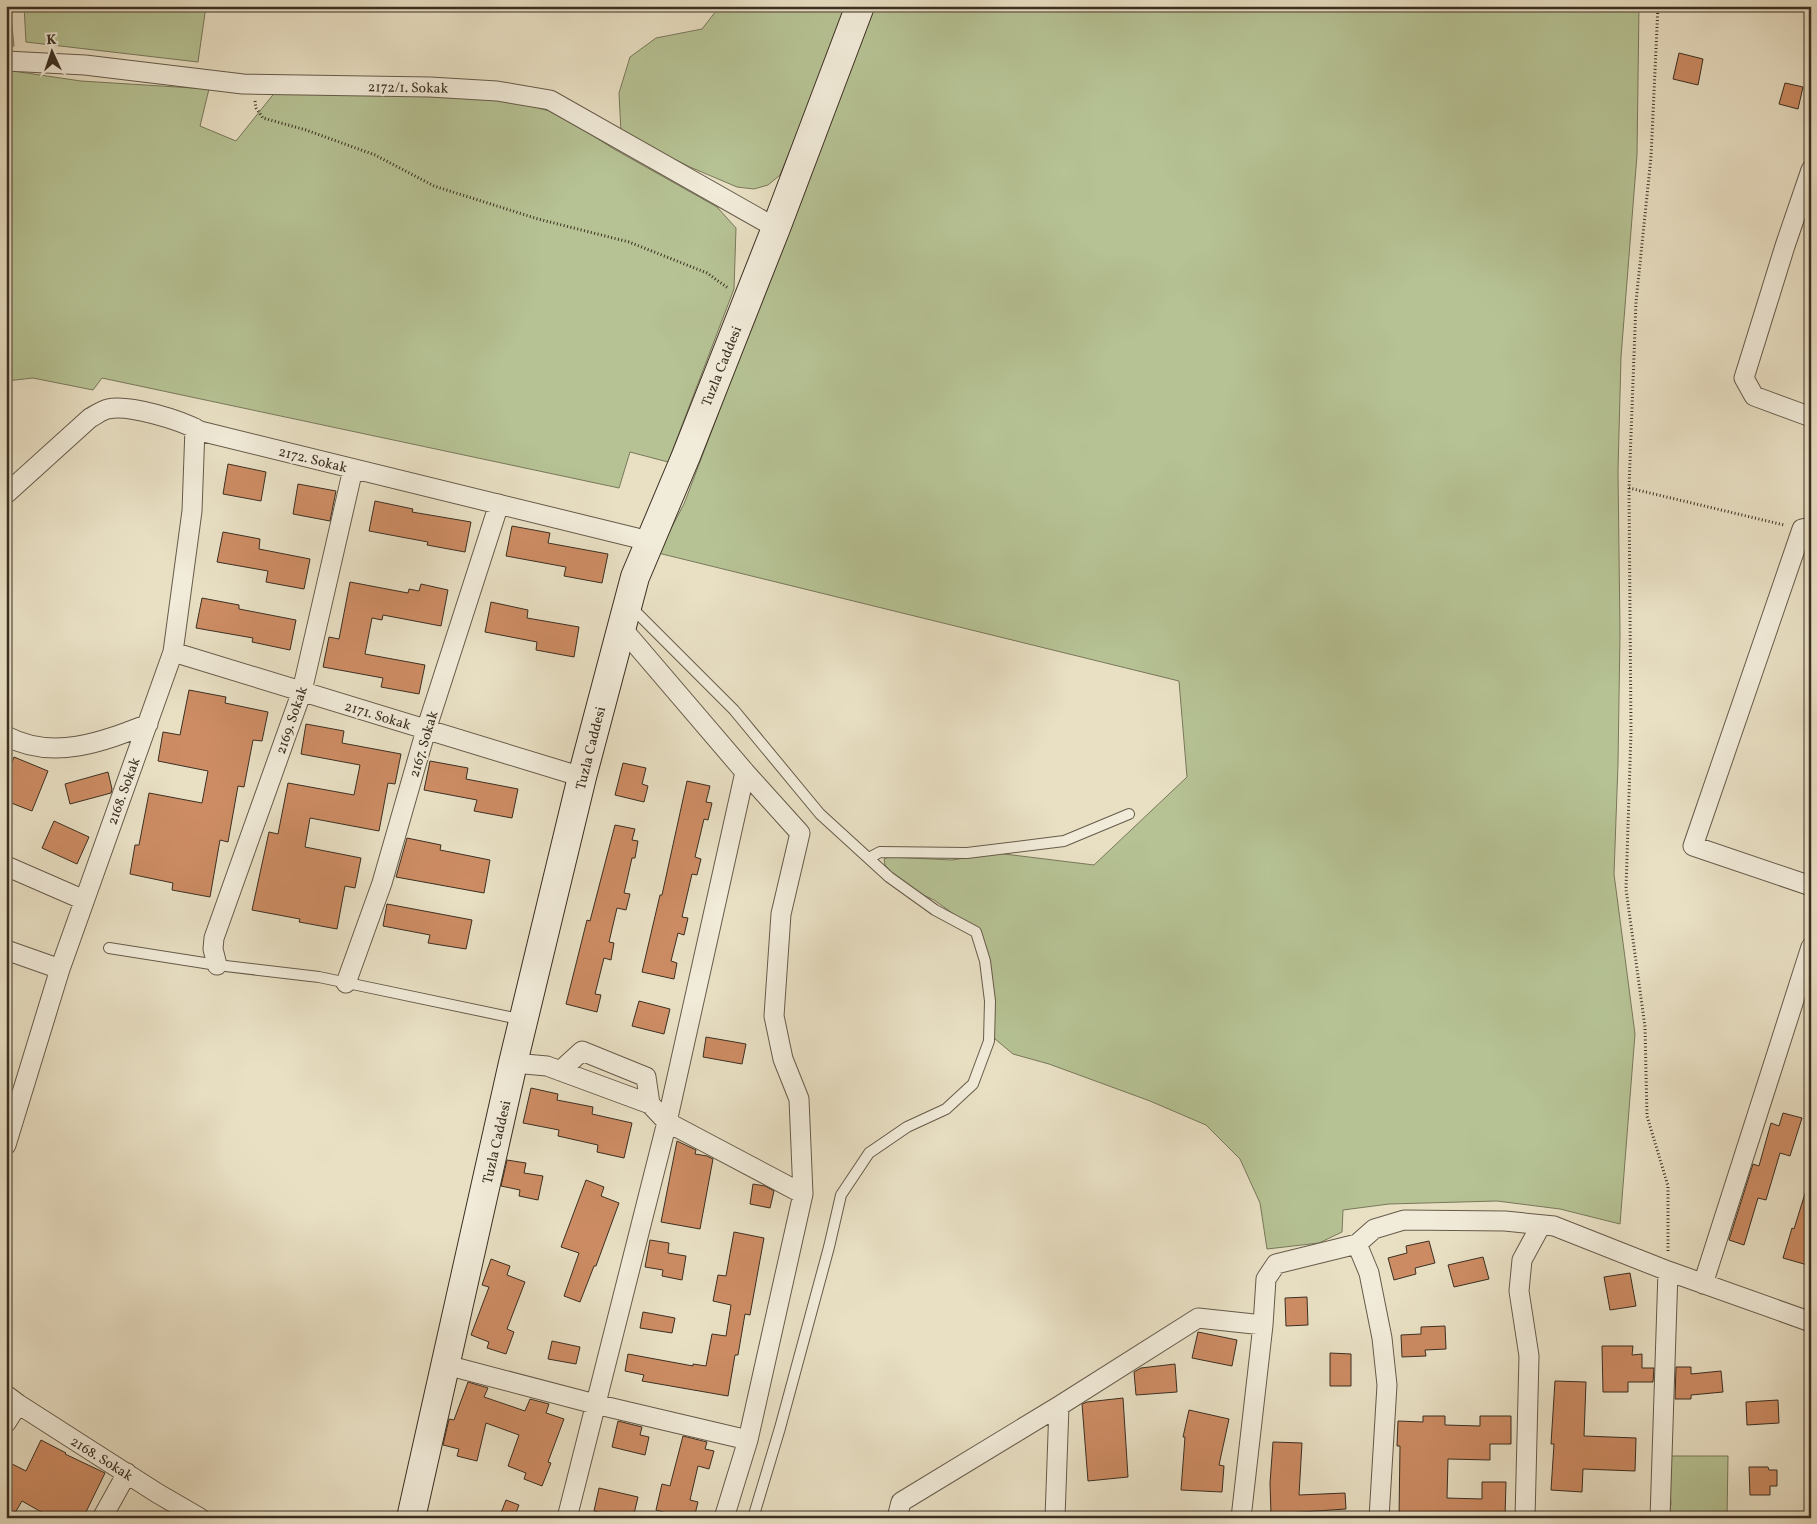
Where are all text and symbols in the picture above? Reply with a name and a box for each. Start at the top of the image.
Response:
north arrow [28,28,78,78]
text: K [46,31,57,50]
street label: 2172/1. Sokak [368,78,449,99]
street label: Tuzla Caddesi [698,324,747,410]
street label: 2172. Sokak [276,443,349,478]
street label: 2169. Sokak [272,684,313,757]
street label: 2171. Sokak [342,697,413,736]
street label: Tuzla Caddesi [572,705,611,792]
street label: 2167. Sokak [405,708,444,780]
street label: 2168. Sokak [103,755,146,828]
street label: Tuzla Caddesi [479,1099,516,1186]
street label: 2168. Sokak [66,1433,136,1486]

